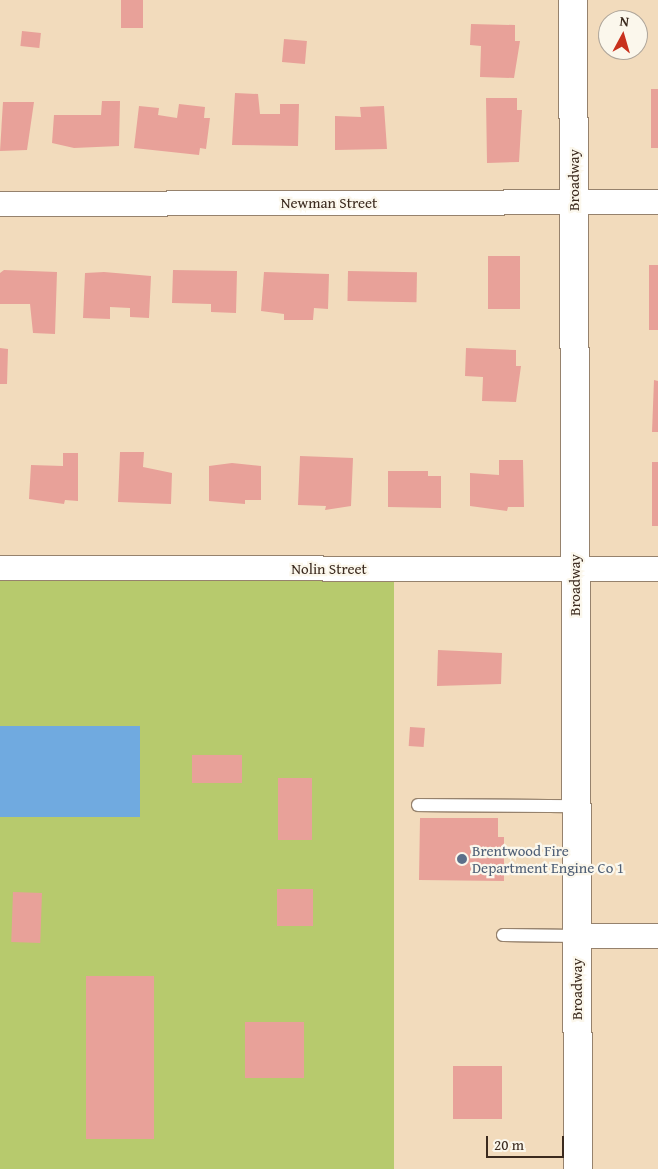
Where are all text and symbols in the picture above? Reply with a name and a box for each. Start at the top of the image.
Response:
north arrow [598,10,648,60]
text: N [619,11,630,32]
street label: Broadway [565,149,583,211]
street label: Newman Street [281,194,377,212]
street label: Broadway [566,554,584,616]
street label: Nolin Street [291,560,367,578]
place label: Brentwood Fire Department Engine Co 1 [472,841,624,876]
marker: Brentwood Fire Department Engine Co 1 [456,853,468,865]
street label: Broadway [568,958,586,1020]
scale bar [488,1126,566,1158]
text: 20 m [494,1134,524,1155]

